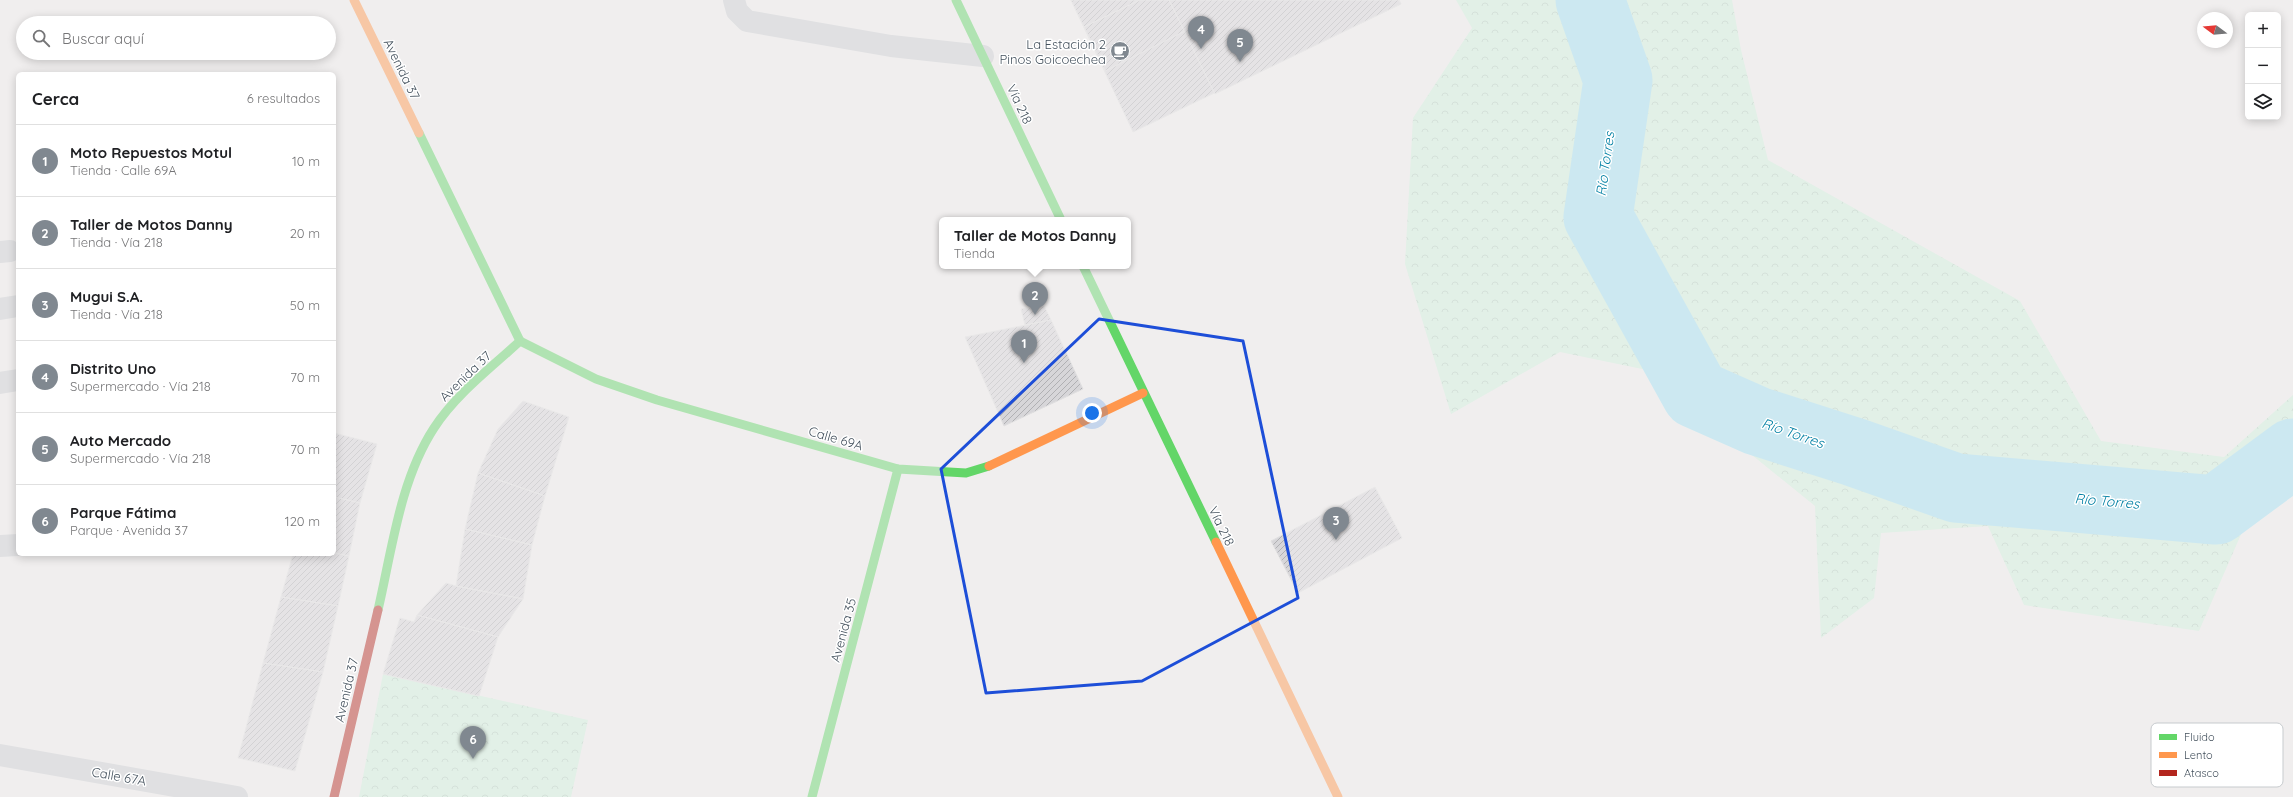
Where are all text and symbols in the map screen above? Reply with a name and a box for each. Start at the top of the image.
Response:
north arrow [2197,12,2233,48]
map controls [2245,12,2281,120]
button: + [2245,12,2281,48]
search box [16,16,336,60]
pin: 4 [1188,16,1214,49]
icon: search [30,27,52,49]
text: Buscar aquí [62,29,144,48]
pin: 5 [1227,29,1253,62]
street label: Avenida 37 [380,36,424,102]
place label: La Estación 2 Pinos Goicoechea [999,36,1106,67]
cafe icon: La Estación 2 Pinos Goicoechea [1109,40,1131,62]
button: − [2245,48,2281,84]
street label: Vía 218 [1004,82,1036,126]
button: layers [2245,84,2281,120]
text: Cerca [32,88,79,109]
text: 6 resultados [247,90,320,106]
water label: Río Torres [1592,129,1619,197]
text: Moto Repuestos Motul [70,143,232,162]
text: 1 [42,153,48,169]
text: 10 m [292,153,320,169]
text: Tienda · Calle 69A [70,162,177,178]
text: Taller de Motos Danny [70,215,233,234]
popup [939,217,1131,269]
text: 2 [41,225,49,241]
text: 20 m [290,225,320,241]
text: Taller de Motos Danny [954,226,1116,245]
text: Tienda · Vía 218 [70,234,163,250]
text: Tienda [954,245,995,261]
pin: 2 [1022,282,1048,315]
text: Mugui S.A. [70,287,143,306]
text: 3 [42,297,48,313]
text: 50 m [290,297,320,313]
text: Tienda · Vía 218 [70,306,163,322]
pin: 1 [1011,330,1037,363]
street label: Avenida 37 [436,347,494,404]
text: Distrito Uno [70,359,156,378]
text: 4 [41,369,49,385]
text: 70 m [290,369,320,385]
text: Supermercado · Vía 218 [70,378,211,394]
your location [1082,403,1102,423]
water label: Río Torres [1759,414,1828,453]
street label: Calle 69A [807,423,866,454]
text: Auto Mercado [70,431,171,450]
text: 5 [41,441,49,457]
text: 70 m [290,441,320,457]
text: Supermercado · Vía 218 [70,450,211,466]
water label: Río Torres [2074,489,2142,513]
text: Parque Fátima [70,503,176,522]
street label: Vía 218 [1206,504,1238,548]
pin: 3 [1323,507,1349,540]
text: 6 [41,513,49,529]
text: 120 m [285,513,320,529]
text: Parque · Avenida 37 [70,522,188,538]
street label: Avenida 35 [827,596,859,664]
street label: Avenida 37 [331,656,361,724]
legend [2151,723,2283,787]
pin: 6 [460,726,486,759]
text: Fluido [2184,730,2215,744]
text: Lento [2184,748,2213,762]
street label: Calle 67A [90,763,148,789]
text: Atasco [2184,766,2219,780]

